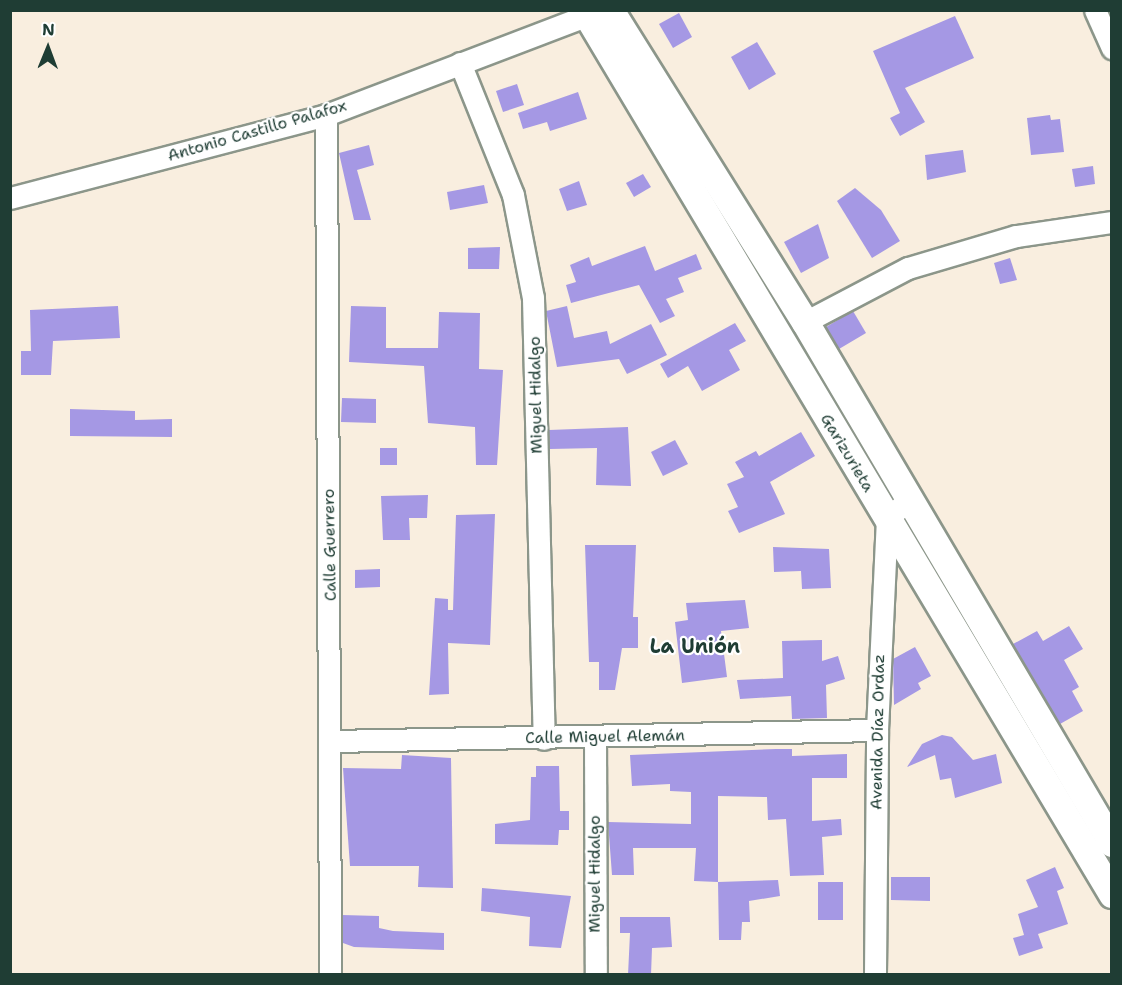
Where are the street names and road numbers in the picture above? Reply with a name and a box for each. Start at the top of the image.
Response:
street label: Antonio Castillo Palafox [165,96,349,166]
street label: Miguel Hidalgo [525,336,547,454]
street label: Garizurieta [816,410,878,496]
street label: Calle Guerrero [319,489,341,601]
street label: Avenida Díaz Ordaz [867,654,889,810]
street label: Calle Miguel Alemán [525,726,685,748]
street label: Miguel Hidalgo [585,815,605,933]

